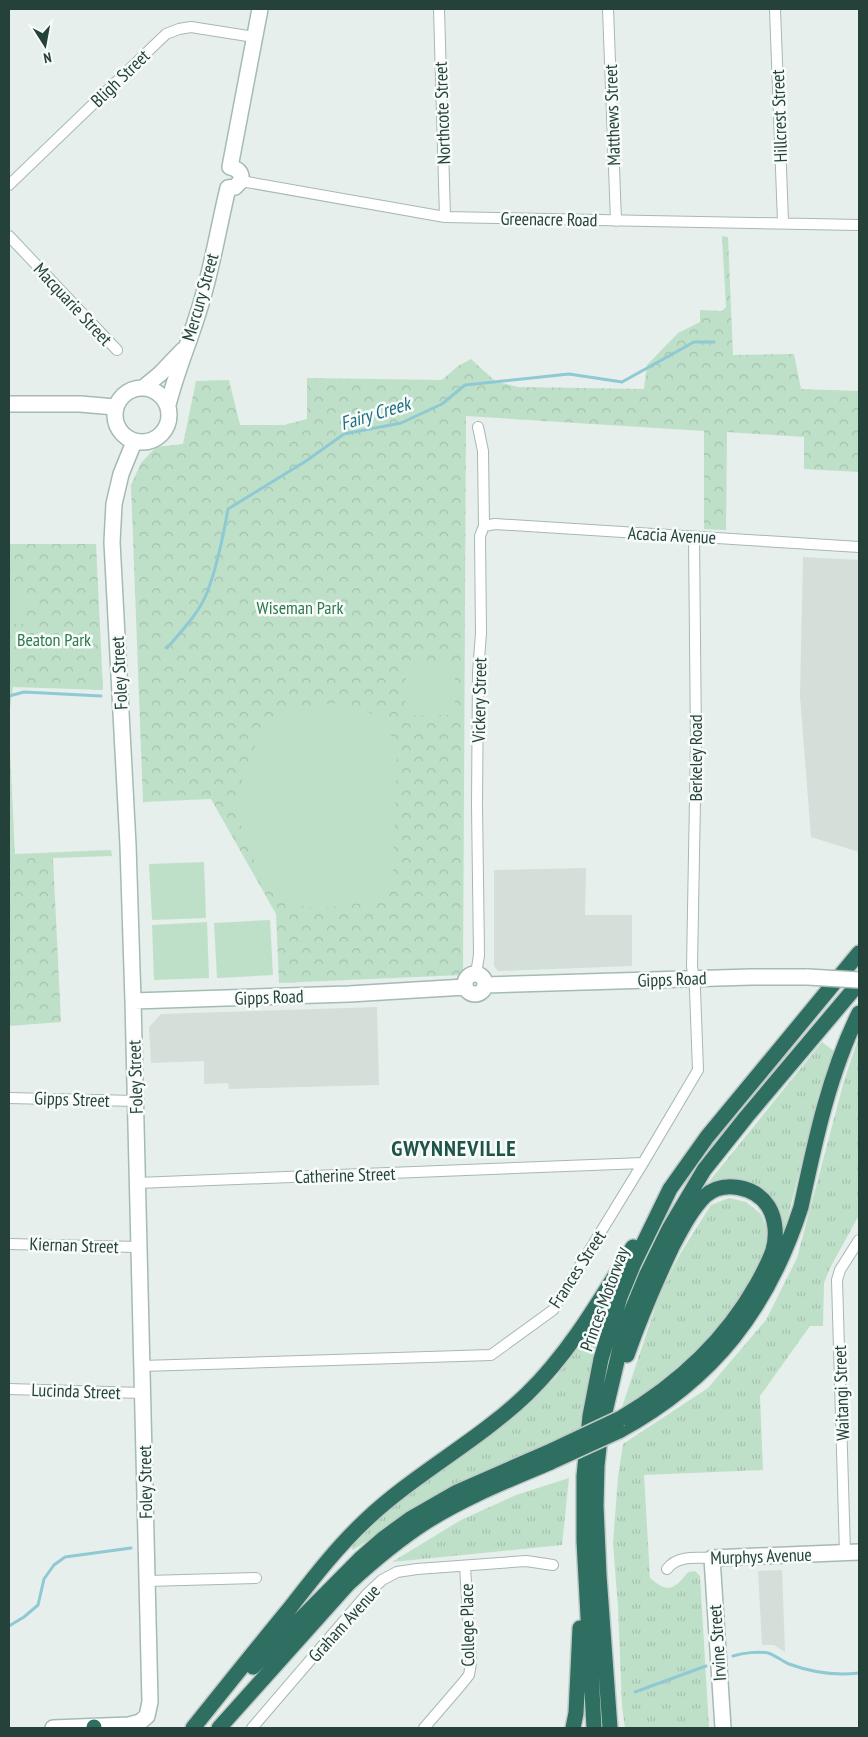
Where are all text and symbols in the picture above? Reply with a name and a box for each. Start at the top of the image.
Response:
north arrow [20,20,70,70]
street label: Bligh Street [86,44,154,112]
text: N [42,48,53,67]
street label: Northcote Street [429,61,455,165]
street label: Matthews Street [599,64,625,166]
street label: Hillcrest Street [766,69,792,163]
street label: Greenacre Road [500,207,598,231]
street label: Mercury Street [176,250,224,344]
street label: Macquarie Street [29,258,117,350]
water label: Fairy Creek [337,390,415,435]
street label: Acacia Avenue [627,521,717,549]
park label: Wiseman Park [257,596,343,619]
park label: Beaton Park [17,628,91,651]
street label: Foley Street [106,635,132,710]
street label: Vickery Street [467,657,491,744]
street label: Berkeley Road [684,714,707,802]
street label: Gipps Road [637,966,707,992]
street label: Gipps Road [234,984,304,1010]
street label: Foley Street [122,1040,148,1114]
street label: Gipps Street [34,1086,110,1112]
district label: GWYNNEVILLE [391,1134,517,1162]
street label: Catherine Street [294,1162,396,1188]
street label: Frances Street [543,1226,611,1312]
street label: Kiernan Street [29,1232,119,1258]
street label: Princes Motorway [575,1244,634,1354]
street label: Waitangi Street [828,1345,854,1441]
street label: Lucinda Street [31,1378,121,1404]
street label: Foley Street [133,1445,157,1519]
street label: Murphys Avenue [710,1543,812,1569]
street label: Graham Avenue [303,1579,385,1667]
street label: College Place [455,1583,479,1667]
street label: Irvine Street [703,1604,731,1682]

